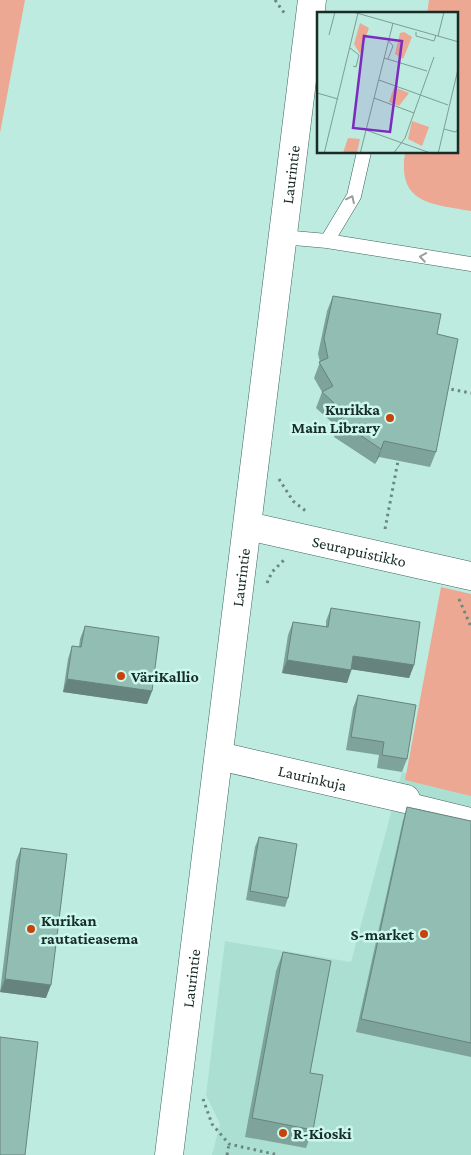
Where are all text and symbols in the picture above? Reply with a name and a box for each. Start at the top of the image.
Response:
inset map [317,12,458,154]
street label: Laurintie [278,144,302,205]
one-way arrow [345,195,355,204]
one-way arrow [419,252,427,262]
place label: Kurikka Main Library [291,401,380,436]
marker: Kurikka Main Library [384,412,396,424]
street label: Seurapuistikko [311,532,408,570]
street label: Laurintie [228,547,253,608]
place label: VäriKallio [130,668,199,685]
marker: VäriKallio [115,670,127,682]
street label: Laurinkuja [277,761,349,794]
place label: Kurikan rautatieasema [41,912,139,947]
marker: Kurikan rautatieasema [25,923,37,935]
place label: S-market [350,926,414,943]
marker: S-market [418,928,430,940]
street label: Laurintie [179,948,203,1009]
place label: R-Kioski [293,1125,352,1142]
marker: R-Kioski [277,1127,289,1139]

